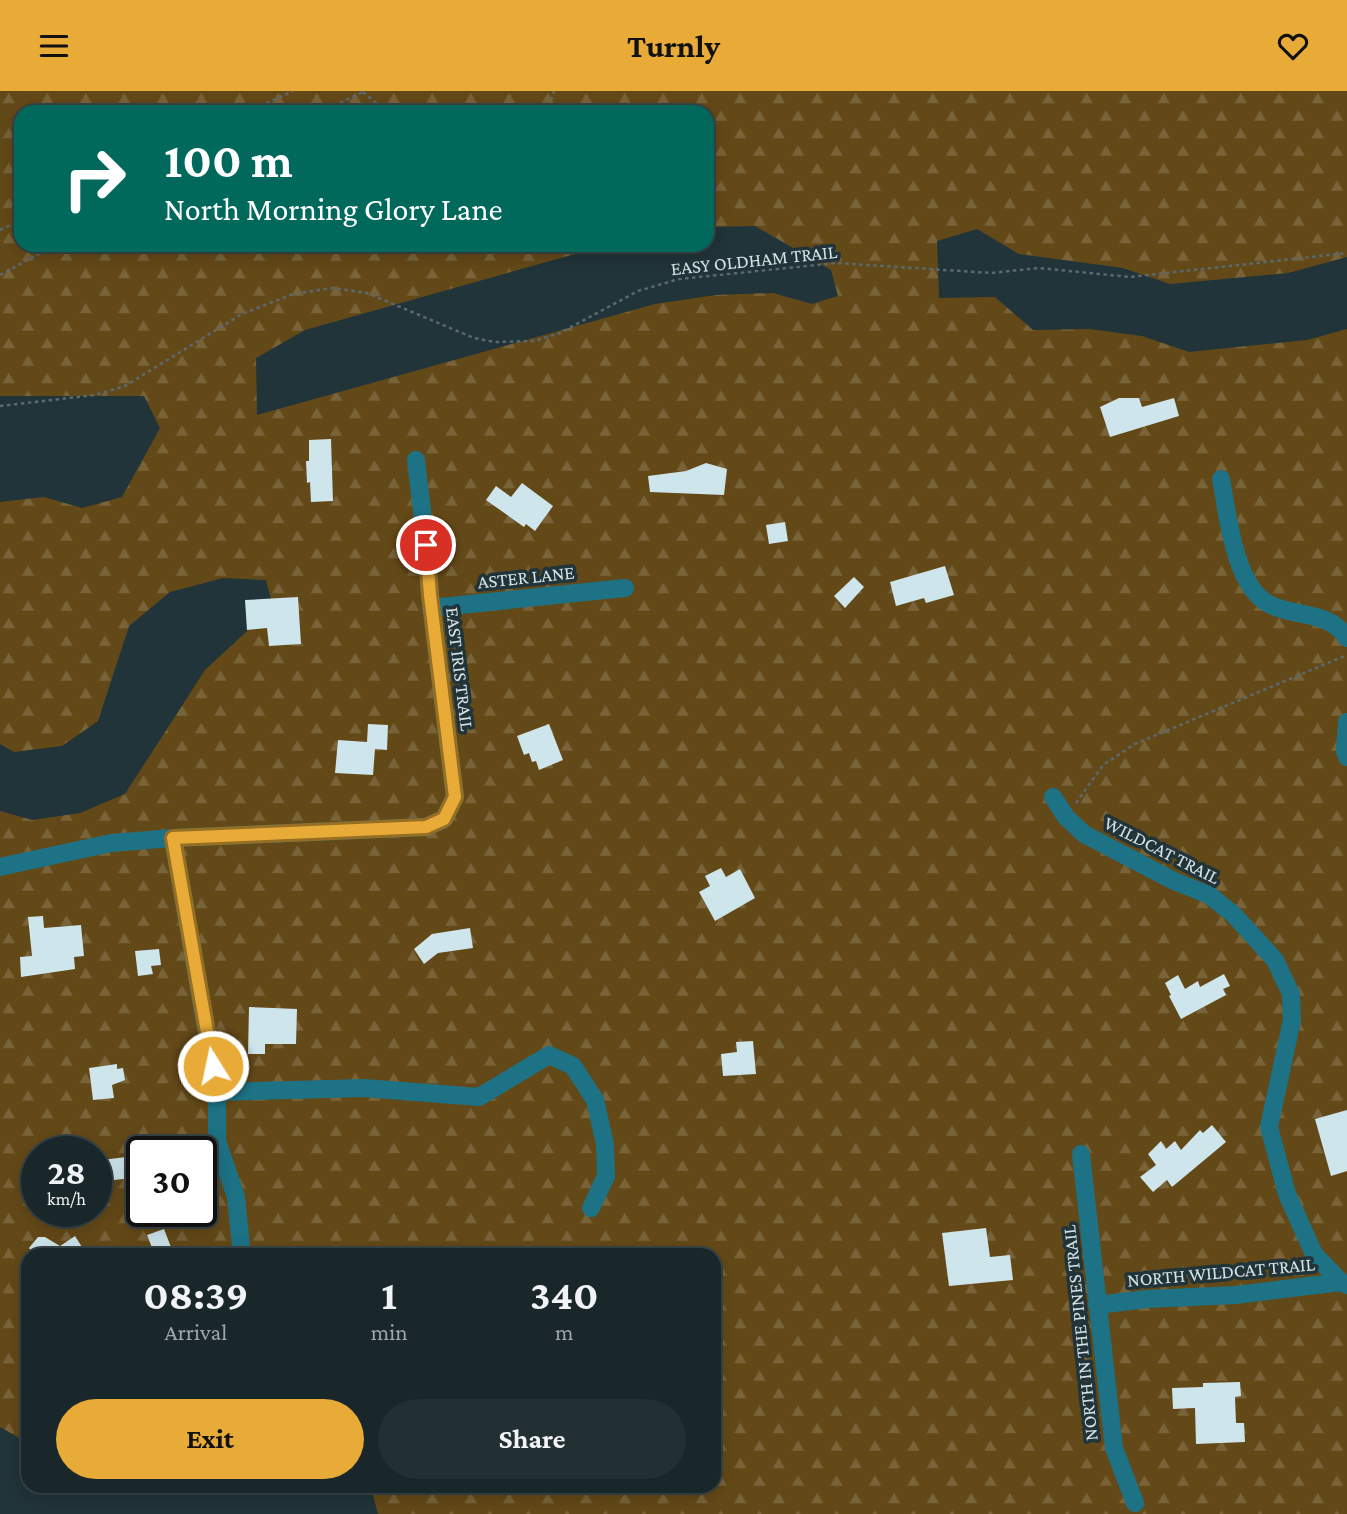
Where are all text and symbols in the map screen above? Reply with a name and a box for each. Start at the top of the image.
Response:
icon: menu [35,27,73,65]
icon: heart [1274,27,1312,65]
text: Turnly [627,28,720,64]
icon: right [49,133,140,224]
text: 100 m [164,133,293,188]
text: North Morning Glory Lane [164,191,503,227]
street label: EASY OLDHAM TRAIL [670,241,839,279]
pin [396,515,456,575]
icon: arrive [407,526,445,564]
street label: ASTER LANE [476,561,576,593]
street label: EAST IRIS TRAIL [442,606,478,733]
street label: WILDCAT TRAIL [1101,812,1224,888]
position arrow [176,1029,250,1103]
speed limit sign: 30 [126,1136,217,1227]
text: 28 [47,1153,86,1192]
text: km/h [47,1189,86,1209]
street label: NORTH IN THE PINES TRAIL [1058,1223,1102,1442]
street label: NORTH WILDCAT TRAIL [1126,1253,1316,1291]
text: 08:39 [143,1271,248,1318]
text: 1 [381,1271,397,1318]
text: 340 [530,1271,599,1318]
text: Arrival [165,1319,227,1345]
text: min [371,1319,408,1345]
text: m [555,1319,574,1345]
button: Exit [56,1399,364,1479]
button: Share [378,1399,686,1479]

